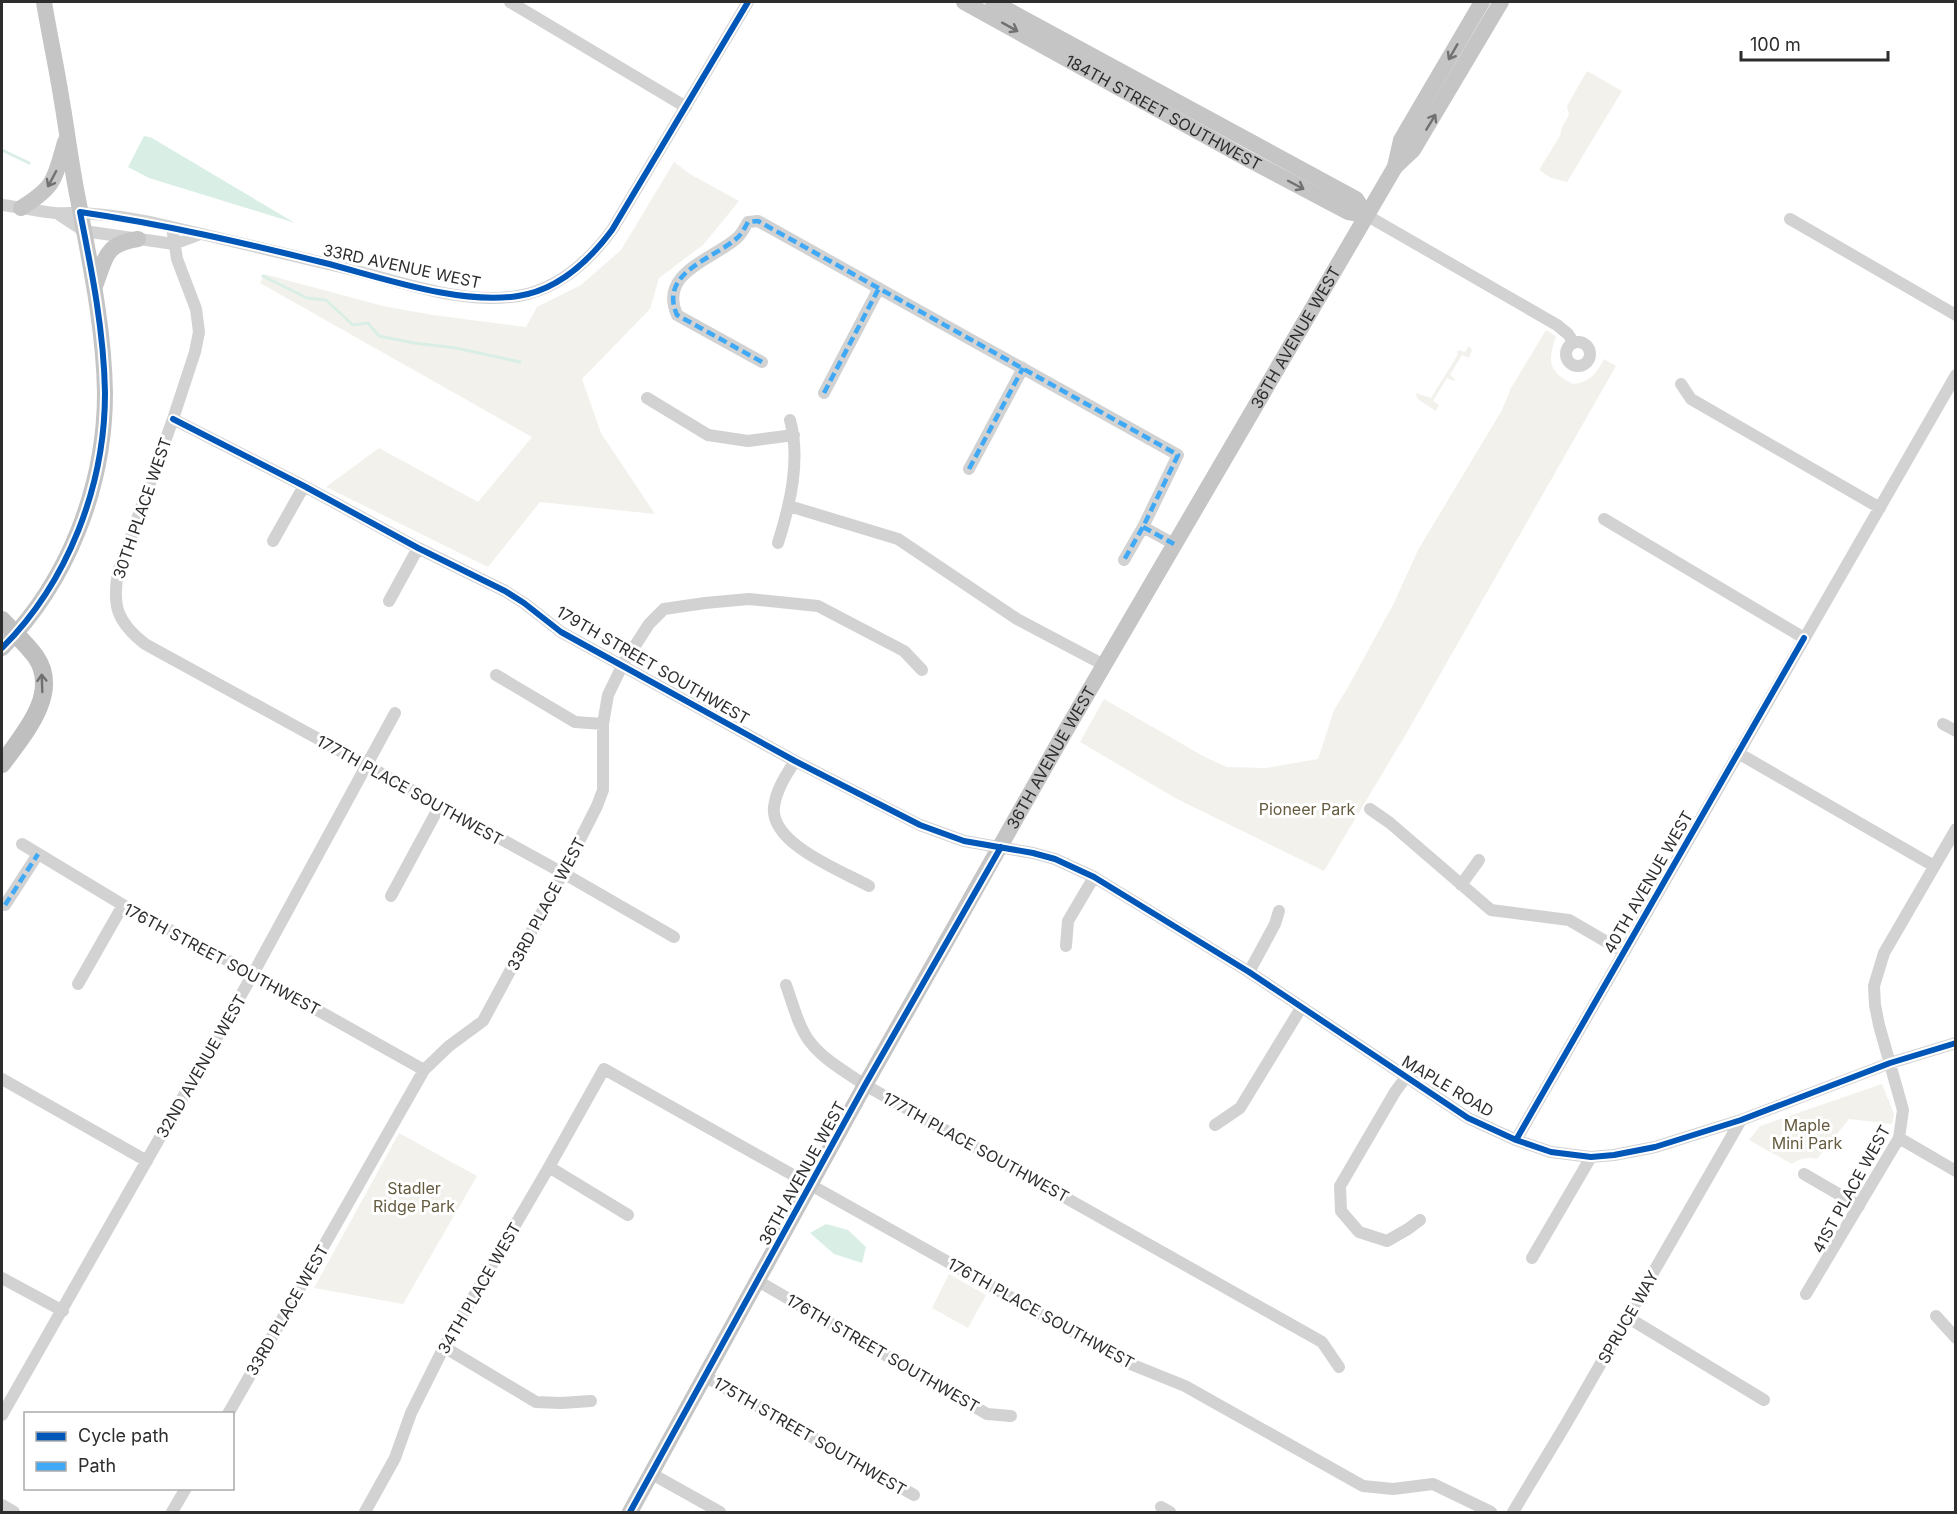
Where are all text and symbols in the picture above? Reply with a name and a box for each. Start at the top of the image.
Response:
one-way arrow [1001,21,1018,33]
scale bar [1741,24,1888,62]
text: 100 m [1750,34,1801,55]
one-way arrow [1447,43,1459,60]
street label: 184TH STREET SOUTHWEST [1062,50,1265,174]
one-way arrow [1425,114,1437,131]
one-way arrow [46,170,58,187]
one-way arrow [1286,180,1304,191]
street label: 33RD AVENUE WEST [321,240,483,292]
street label: 36TH AVENUE WEST [1246,263,1345,412]
street label: 30TH PLACE WEST [108,435,176,581]
street label: 179TH STREET SOUTHWEST [553,601,753,729]
one-way arrow [37,674,48,693]
street label: 36TH AVENUE WEST [1002,682,1100,832]
street label: 177TH PLACE SOUTHWEST [313,730,507,850]
park label: Pioneer Park [1259,799,1356,819]
street label: 40TH AVENUE WEST [1599,807,1697,957]
street label: 33RD PLACE WEST [503,834,589,974]
street label: 176TH STREET SOUTHWEST [120,899,324,1019]
street label: 32ND AVENUE WEST [152,991,250,1141]
street label: MAPLE ROAD [1399,1051,1497,1121]
street label: 177TH PLACE SOUTHWEST [879,1087,1073,1207]
street label: 36TH AVENUE WEST [754,1098,850,1248]
park label: Maple Mini Park [1772,1115,1842,1153]
street label: 41ST PLACE WEST [1808,1122,1894,1256]
park label: Stadler Ridge Park [373,1178,455,1216]
street label: 34TH PLACE WEST [433,1219,525,1357]
street label: 33RD PLACE WEST [241,1241,333,1379]
street label: 176TH PLACE SOUTHWEST [944,1253,1138,1373]
street label: SPRUCE WAY [1593,1267,1663,1367]
street label: 176TH STREET SOUTHWEST [783,1289,983,1417]
street label: 175TH STREET SOUTHWEST [710,1372,910,1500]
legend [24,1412,234,1490]
text: Cycle path [78,1425,169,1446]
text: Path [78,1455,116,1476]

